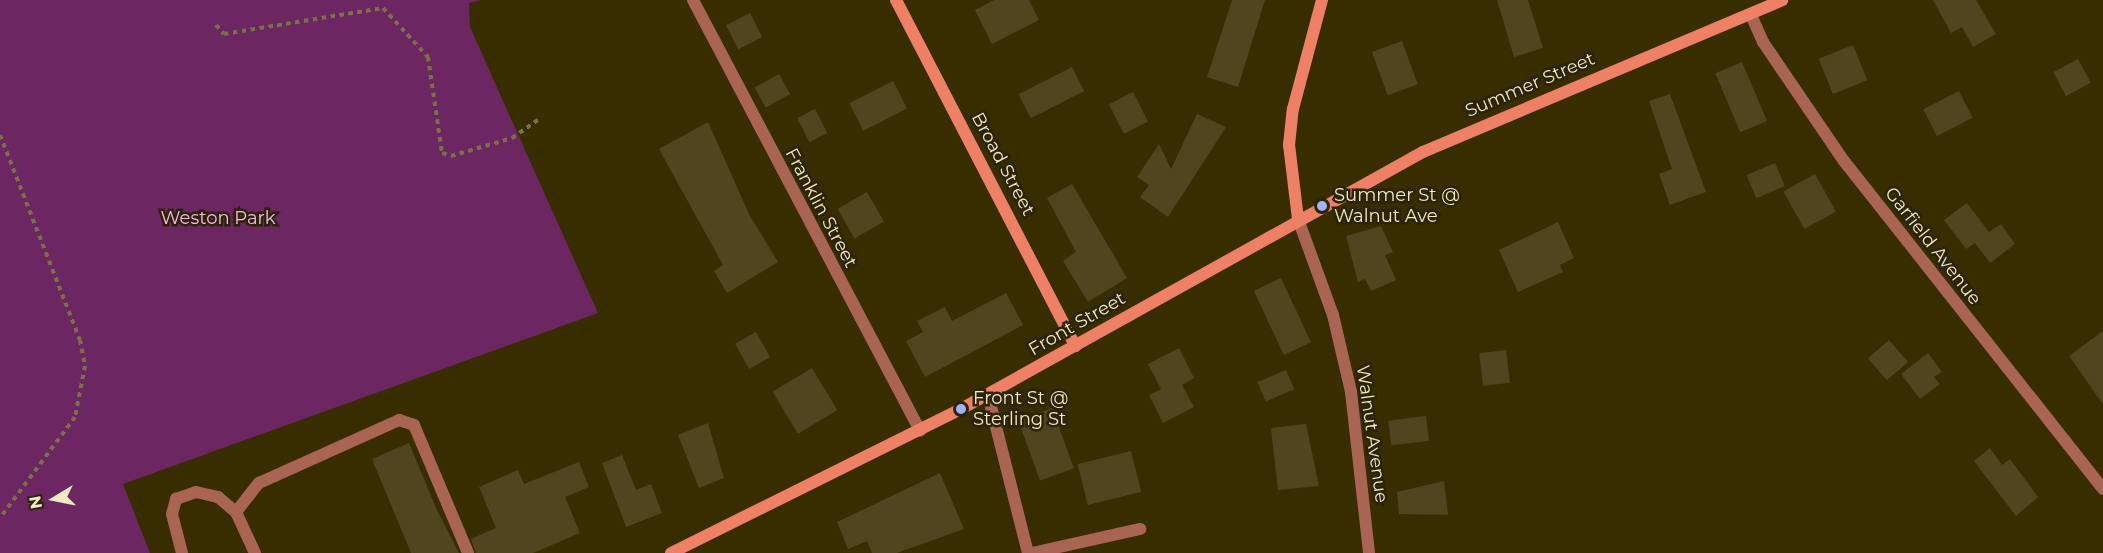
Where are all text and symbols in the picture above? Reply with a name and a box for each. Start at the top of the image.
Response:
street label: Summer Street [1462,48,1598,122]
street label: Broad Street [967,109,1039,219]
street label: Franklin Street [780,145,862,271]
street label: Garfield Avenue [1880,183,1986,309]
place label: Summer St @ Walnut Ave [1334,185,1460,228]
marker: Summer St @ Walnut Ave [1315,199,1329,213]
park label: Weston Park [161,207,275,229]
street label: Front Street [1025,288,1129,360]
street label: Walnut Avenue [1352,364,1392,504]
place label: Front St @ Sterling St [973,388,1068,430]
marker: Front St @ Sterling St [954,402,968,416]
north arrow [24,469,84,529]
text: N [25,494,46,510]

